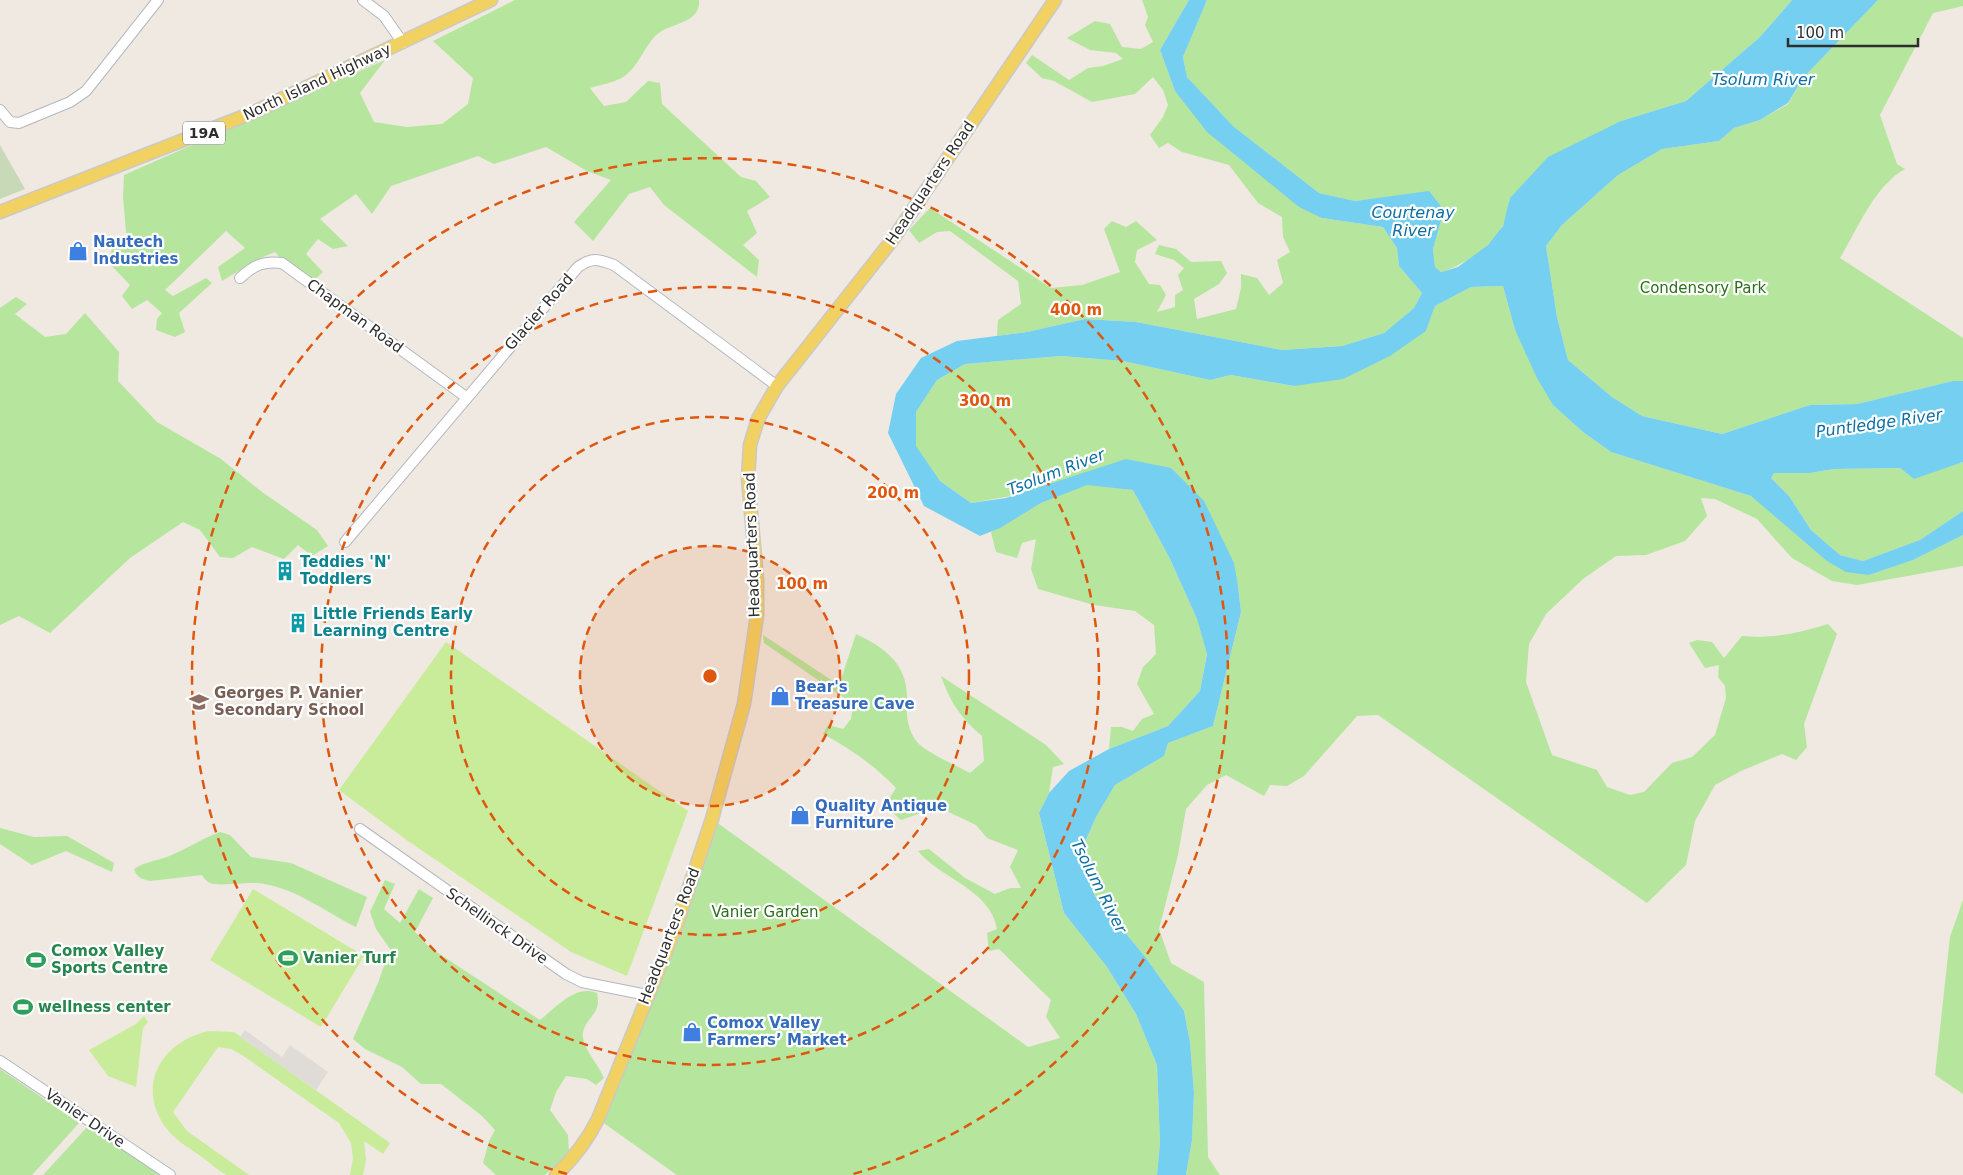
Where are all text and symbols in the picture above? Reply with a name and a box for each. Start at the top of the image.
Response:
scale bar [1788,15,1918,47]
text: 100 m [1796,24,1844,42]
street label: North Island Highway [240,40,394,124]
water label: Tsolum River [1712,70,1816,89]
street label: Headquarters Road [882,118,978,248]
road number: 19A [183,122,225,144]
water label: Courtenay River [1371,203,1455,240]
place label: Nautech Industries [93,233,178,268]
shop icon: Nautech Industries [67,240,89,262]
street label: Glacier Road [501,270,577,354]
street label: Chapman Road [303,275,407,357]
park label: Condensory Park [1640,279,1767,297]
text: 400 m [1050,301,1102,319]
text: 300 m [959,392,1011,410]
water label: Puntledge River [1815,405,1945,441]
water label: Tsolum River [1005,444,1109,499]
street label: Headquarters Road [740,472,764,618]
text: 200 m [867,484,919,502]
place label: Teddies 'N' Toddlers [300,553,391,588]
building icon: Teddies 'N' Toddlers [274,560,296,582]
text: 100 m [776,575,828,593]
place label: Little Friends Early Learning Centre [313,605,473,640]
building icon: Little Friends Early Learning Centre [287,612,309,634]
centre of rings [701,667,719,685]
place label: Bear's Treasure Cave [795,678,915,713]
place label: Georges P. Vanier Secondary School [214,684,364,719]
shop icon: Bear's Treasure Cave [769,685,791,707]
school or university icon: Georges P. Vanier Secondary School [188,691,210,713]
place label: Quality Antique Furniture [815,797,947,832]
shop icon: Quality Antique Furniture [789,804,811,826]
water label: Tsolum River [1067,836,1131,937]
street label: Headquarters Road [635,865,703,1007]
street label: Schellinck Drive [443,884,551,968]
park label: Vanier Garden [711,903,819,921]
place label: Comox Valley Sports Centre [51,942,168,977]
sports icon: Vanier Turf [277,947,299,969]
sports icon: Comox Valley Sports Centre [25,949,47,971]
place label: Vanier Turf [303,949,396,967]
sports icon: wellness center [12,996,34,1018]
place label: wellness center [38,998,171,1016]
place label: Comox Valley Farmers’ Market [707,1014,846,1049]
shop icon: Comox Valley Farmers’ Market [681,1021,703,1043]
street label: Vanier Drive [42,1085,128,1151]

